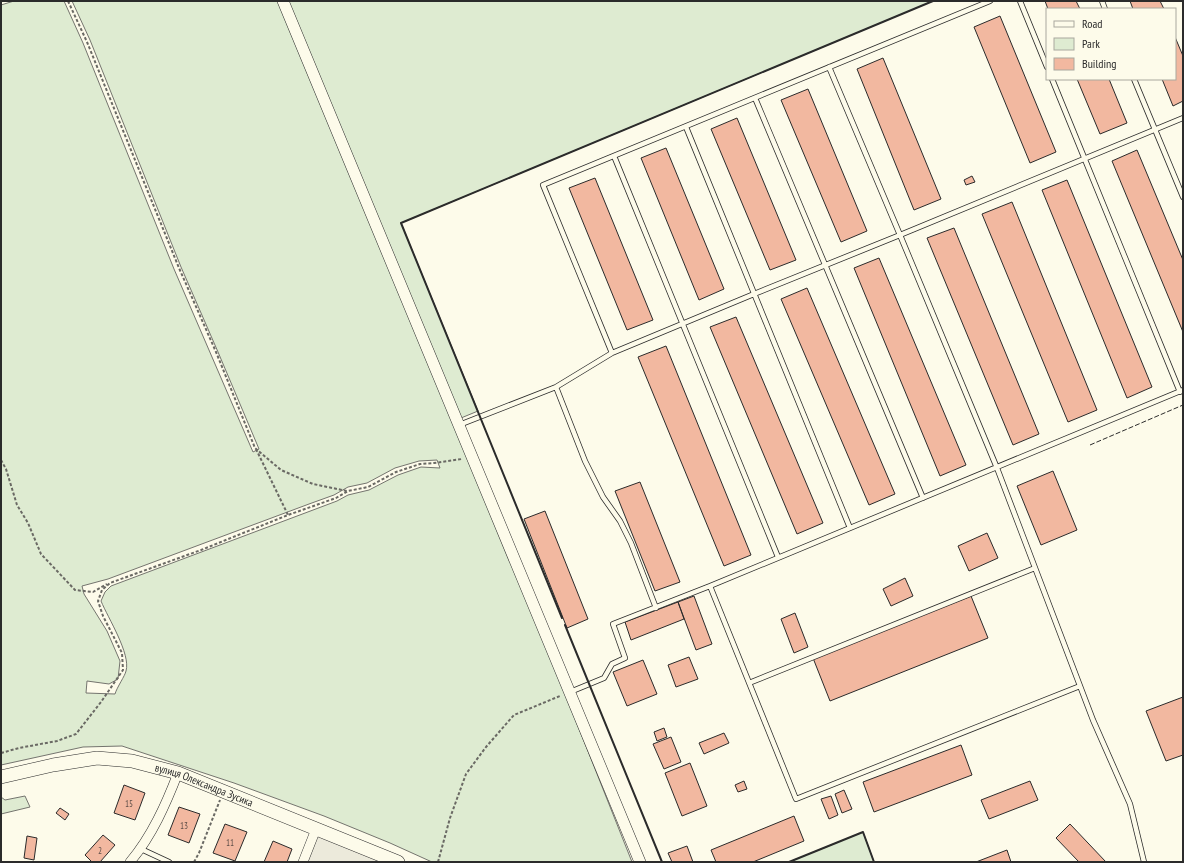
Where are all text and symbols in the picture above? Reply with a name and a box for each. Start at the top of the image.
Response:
legend [1046,8,1176,80]
text: Road [1082,16,1102,31]
text: Park [1082,36,1100,51]
text: Building [1082,56,1117,71]
street label: вулиця Олександра Зусика [153,760,255,810]
house number: 15 [125,798,133,809]
house number: 13 [180,820,188,831]
house number: 11 [226,837,234,848]
house number: 2 [98,845,102,856]

